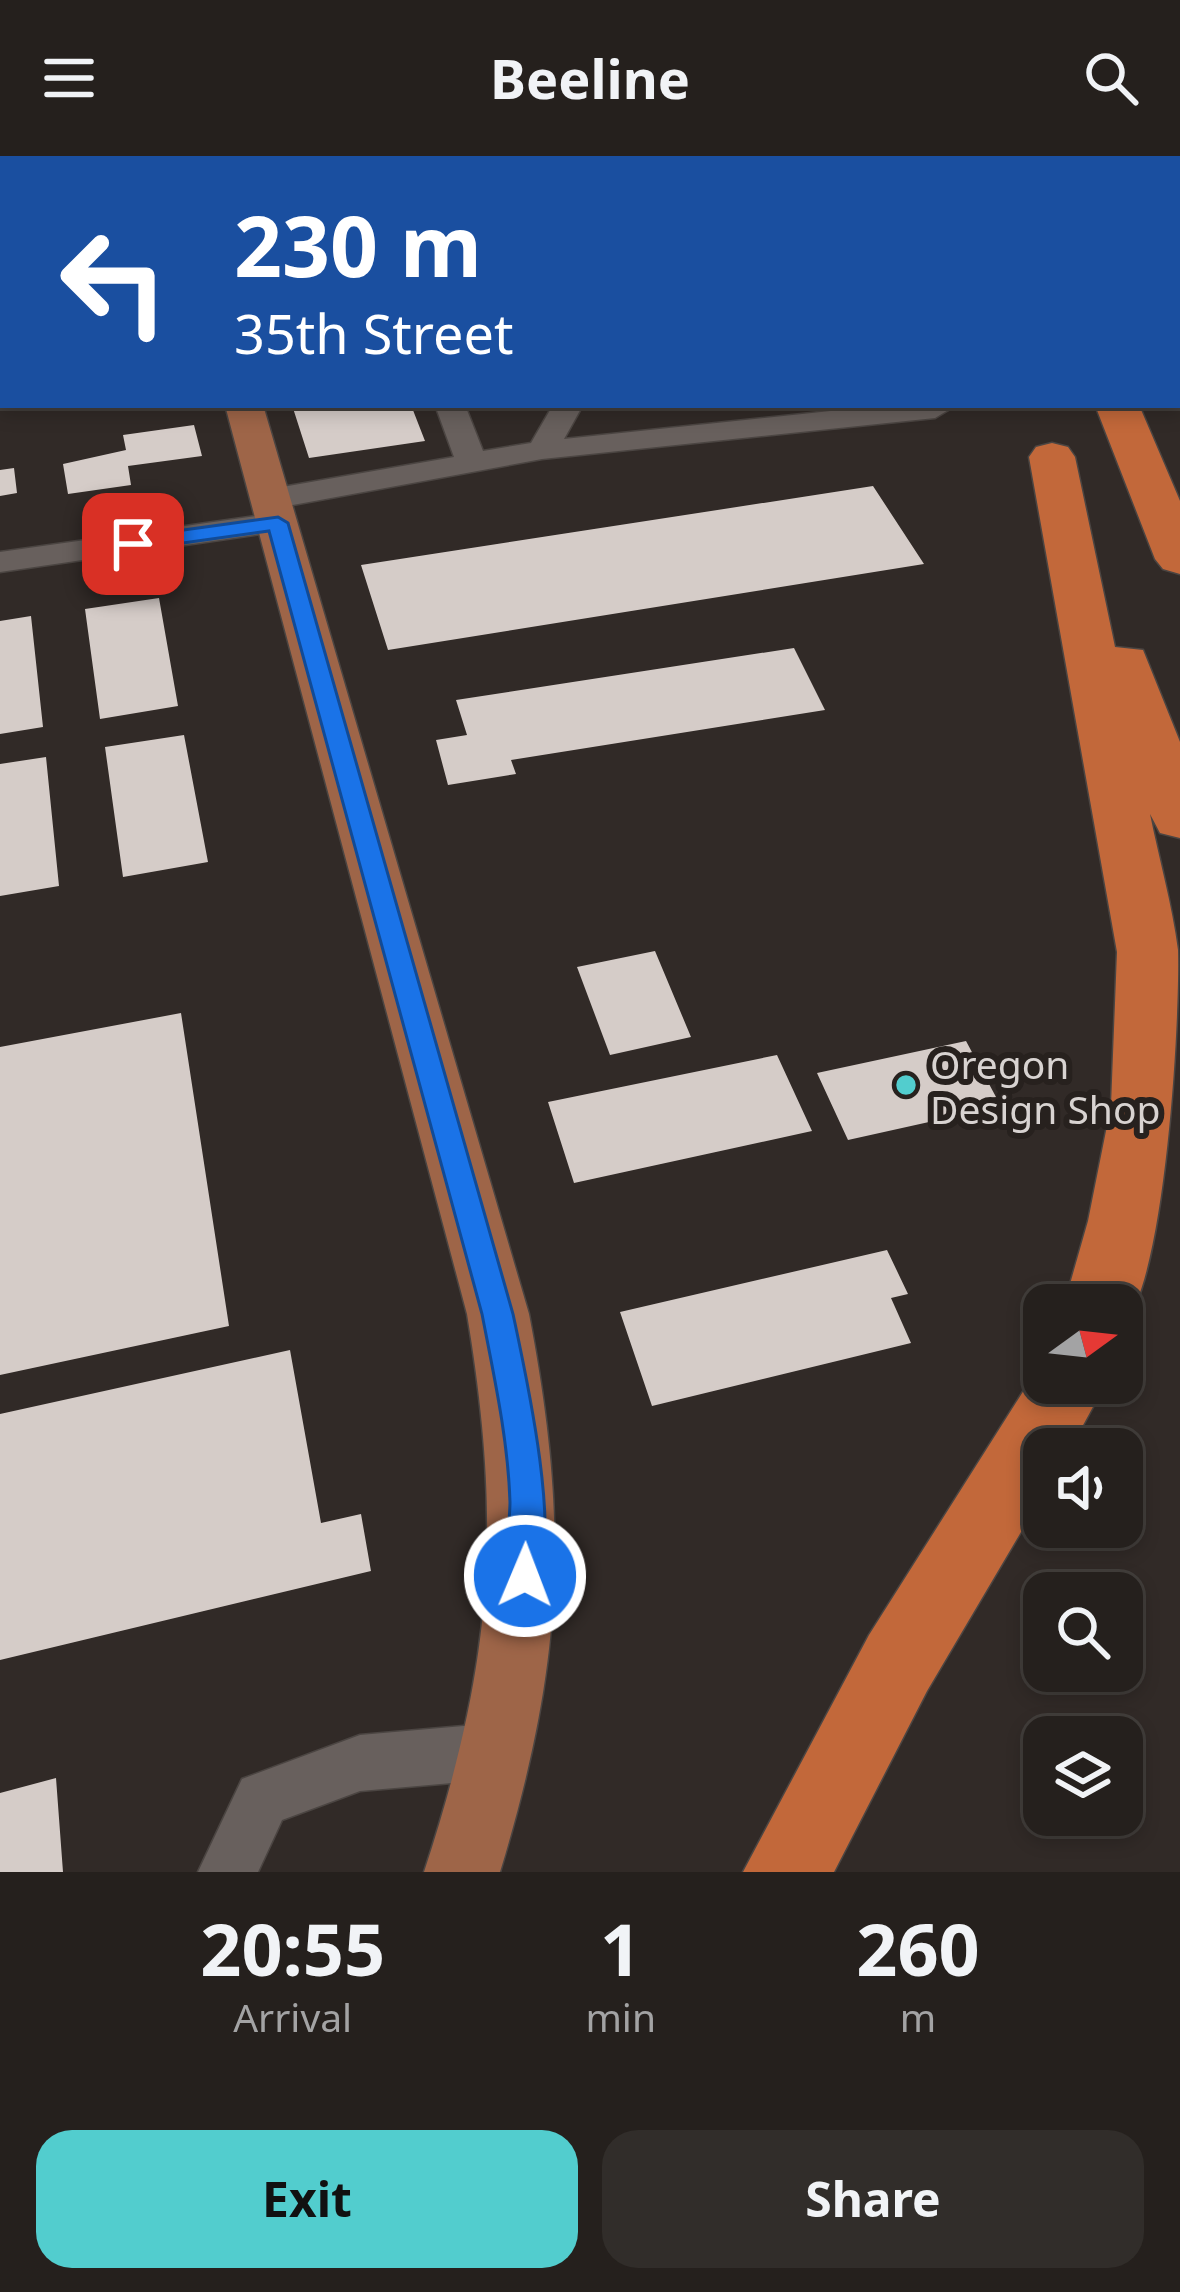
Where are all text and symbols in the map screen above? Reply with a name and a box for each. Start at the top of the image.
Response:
text: Beeline [490,41,690,115]
icon: menu [36,45,102,111]
icon: search [1078,45,1144,111]
text: 230 m [234,187,482,302]
icon: left [36,204,192,360]
text: 35th Street [234,296,513,370]
pin [82,493,184,595]
icon: arrive [100,511,166,577]
place label: Oregon Design Shop [930,1037,1161,1135]
marker: Oregon Design Shop [893,1072,919,1098]
north arrow [1023,1284,1143,1404]
map controls [1023,1284,1143,1836]
button: sound [1023,1428,1143,1548]
position arrow [462,1513,588,1639]
button: search [1023,1572,1143,1692]
button: layers [1023,1716,1143,1836]
text: 20:55 [200,1899,385,1997]
text: 1 [600,1899,641,1997]
text: 260 [856,1899,980,1997]
text: Arrival [233,1990,352,2043]
text: min [585,1990,656,2043]
text: m [900,1990,936,2043]
button: Exit [36,2130,578,2268]
button: Share [602,2130,1144,2268]

